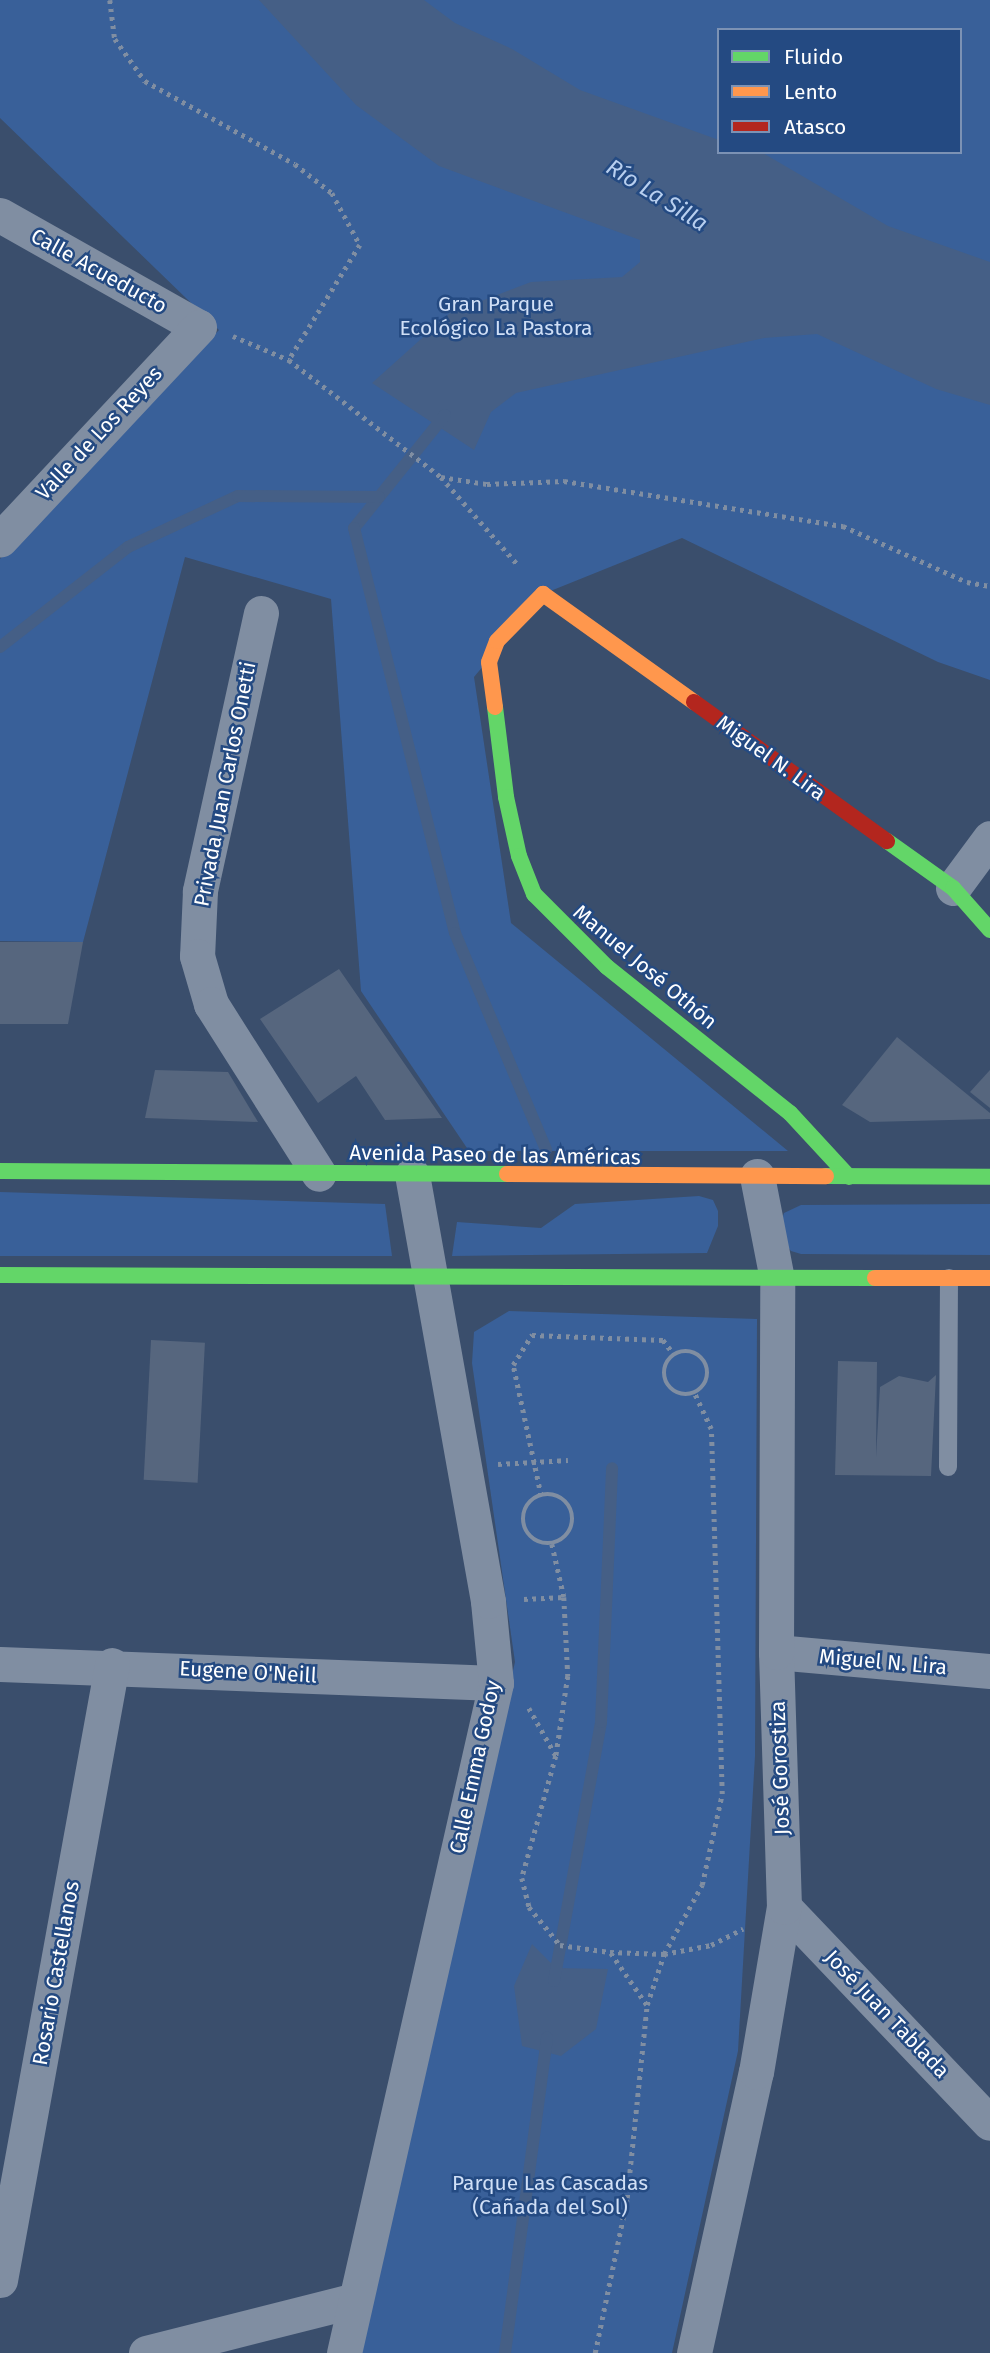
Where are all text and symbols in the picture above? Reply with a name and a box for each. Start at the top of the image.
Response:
legend [717,28,962,154]
text: Fluido [784,44,843,70]
text: Lento [784,79,837,105]
text: Atasco [784,114,846,140]
water label: Río La Silla [601,153,713,237]
street label: Calle Acueducto [26,223,172,319]
park label: Gran Parque Ecológico La Pastora [400,291,592,341]
street label: Valle de Los Reyes [31,361,167,505]
street label: Privada Juan Carlos Onetti [189,659,261,909]
street label: Miguel N. Lira [712,710,830,806]
street label: Manuel José Othón [568,900,722,1034]
street label: Avenida Paseo de las Américas [349,1140,641,1170]
street label: Miguel N. Lira [818,1644,948,1680]
street label: Eugene O'Neill [179,1656,317,1688]
street label: Calle Emma Godoy [444,1678,506,1856]
street label: José Gorostiza [765,1700,795,1836]
street label: Rosario Castellanos [27,1879,85,2067]
street label: José Juan Tablada [819,1945,955,2083]
park label: Parque Las Cascadas (Cañada del Sol) [452,2170,648,2220]

